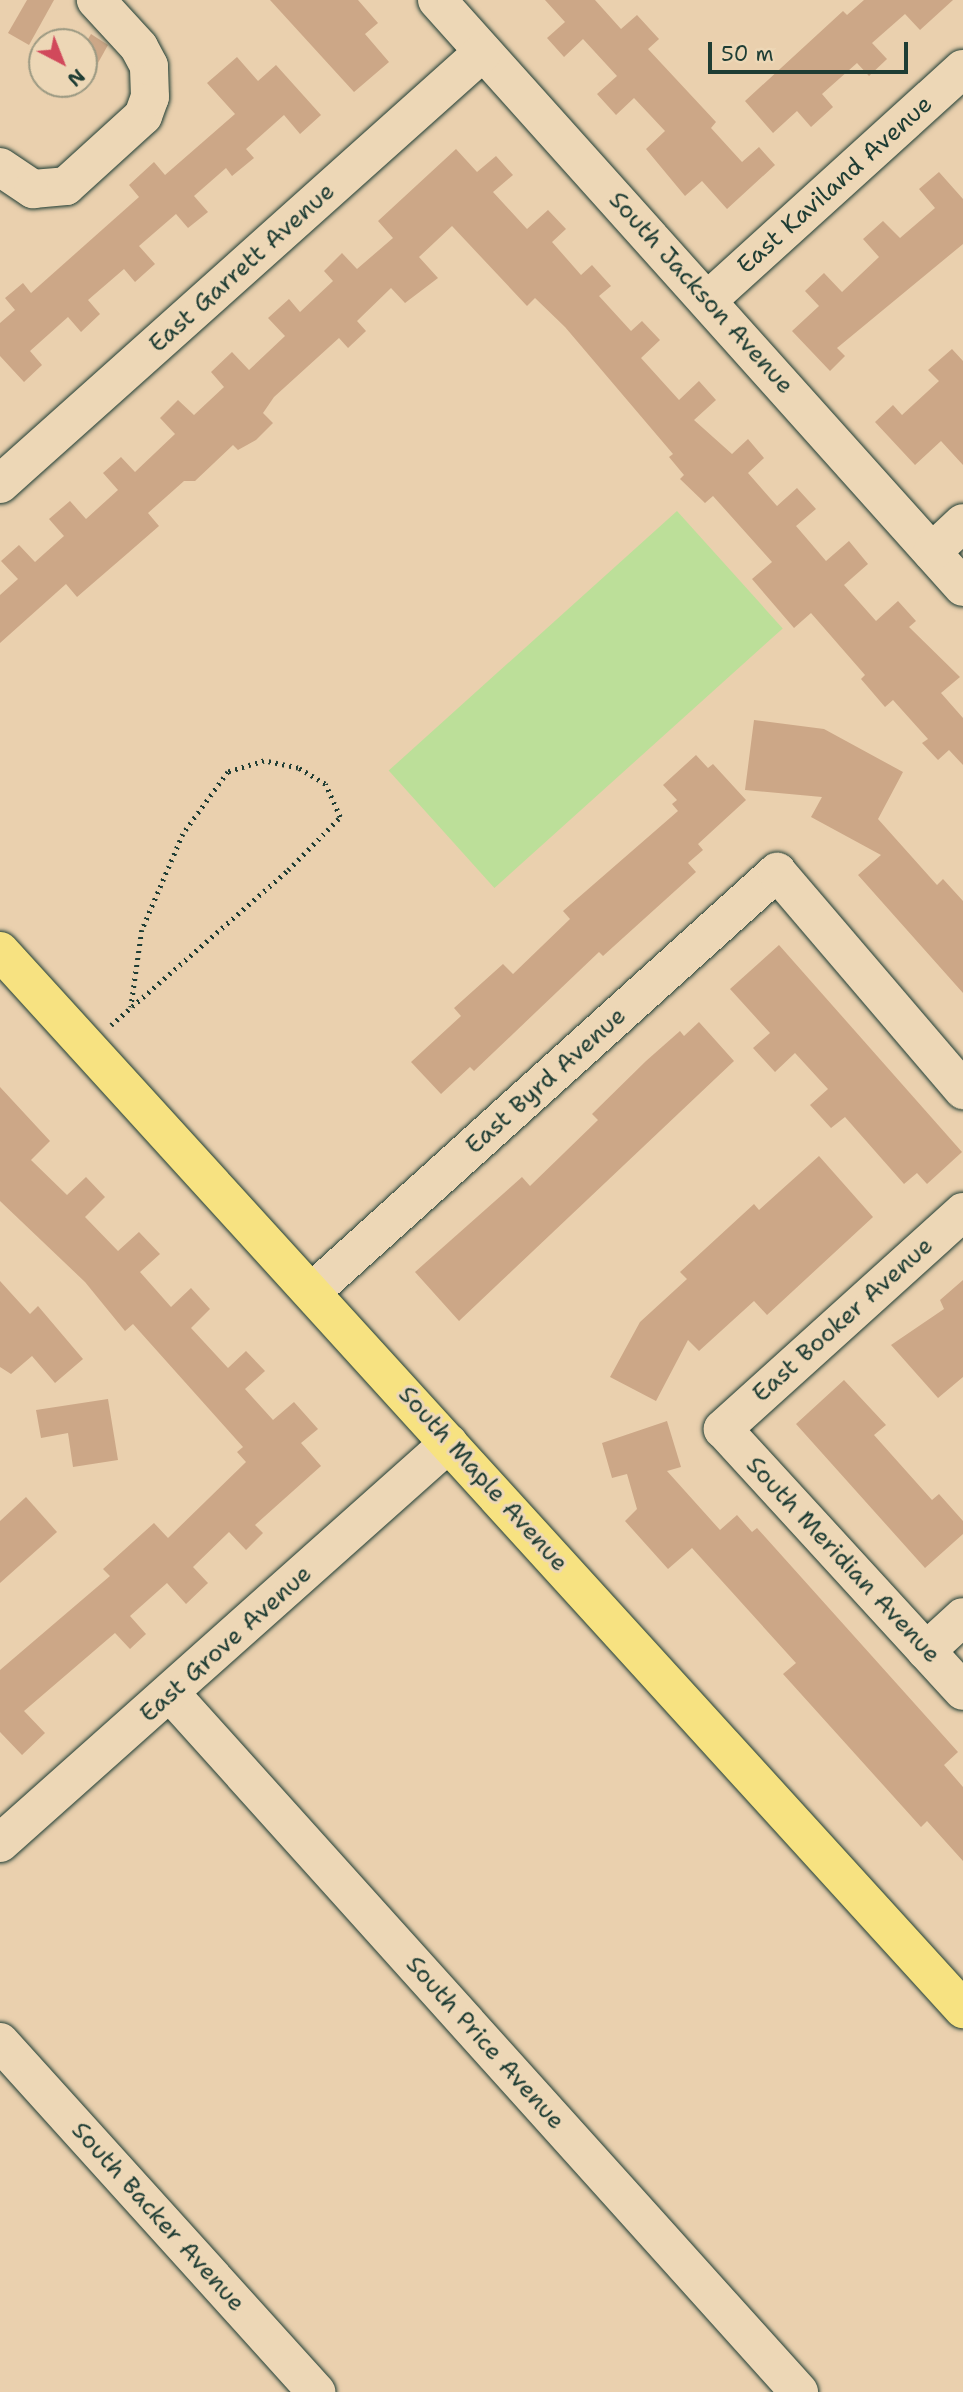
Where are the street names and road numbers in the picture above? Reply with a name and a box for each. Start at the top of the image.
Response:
street label: East Kaviland Avenue [732,90,938,280]
street label: East Garrett Avenue [143,177,341,359]
street label: South Jackson Avenue [603,186,799,400]
street label: East Byrd Avenue [460,1002,632,1160]
street label: East Booker Avenue [747,1231,939,1409]
street label: South Maple Avenue [392,1380,574,1578]
street label: South Meridian Avenue [740,1451,946,1669]
street label: East Grove Avenue [134,1559,318,1729]
street label: South Price Avenue [400,1950,570,2136]
street label: South Backer Avenue [65,2116,251,2318]

